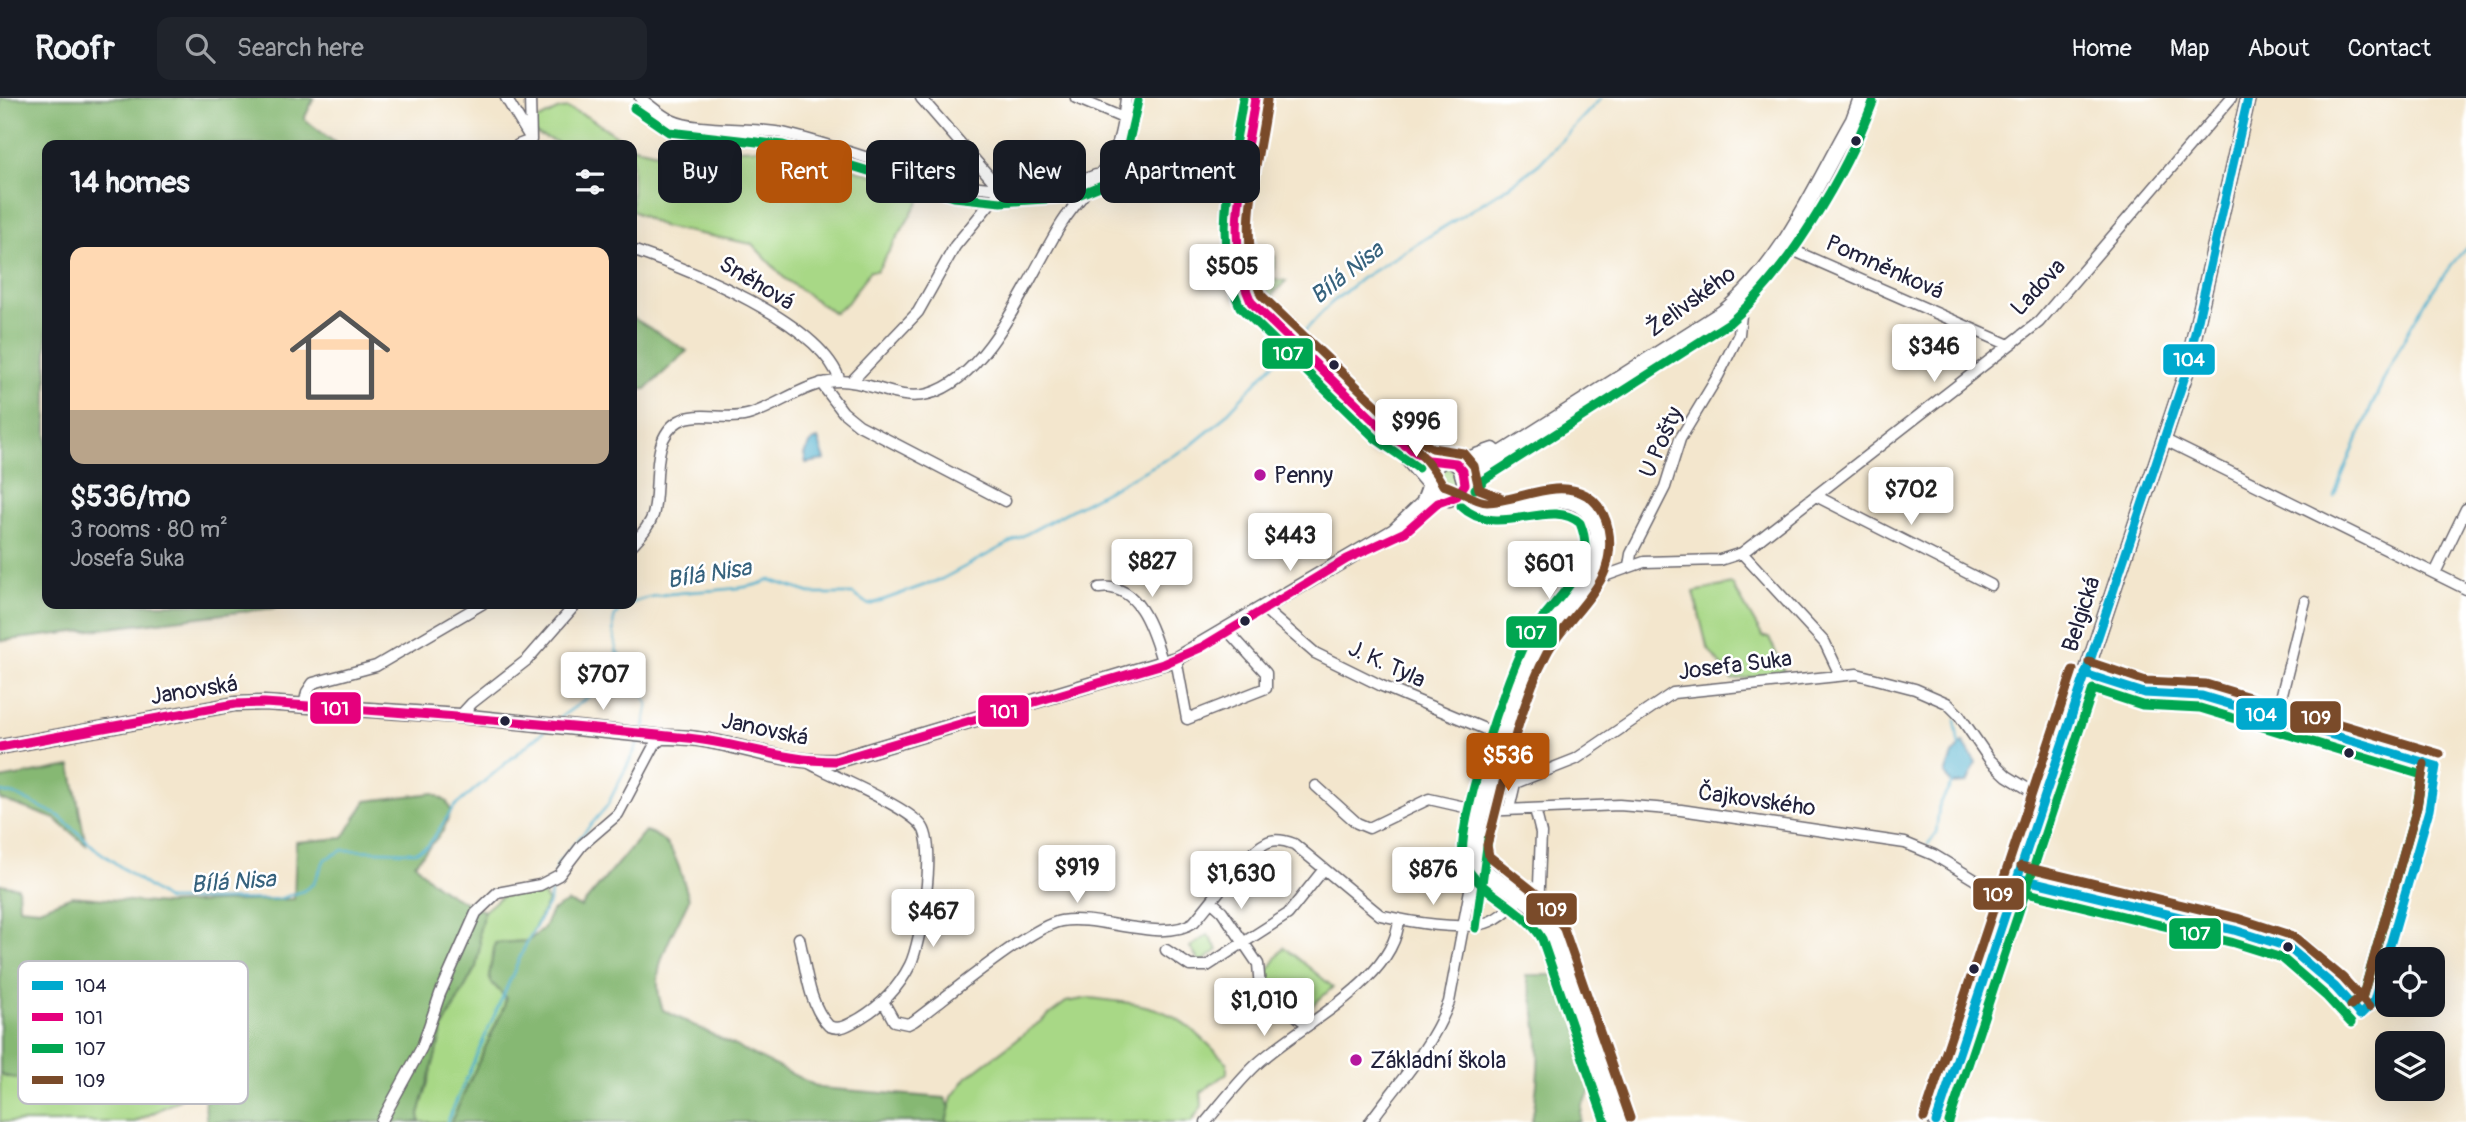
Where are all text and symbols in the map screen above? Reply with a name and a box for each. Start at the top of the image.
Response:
search box [157,17,647,80]
text: Roofr [35,28,115,69]
icon: search [181,29,219,67]
text: Search here [237,32,364,64]
text: Home [2071,34,2132,63]
text: Map [2170,34,2210,63]
text: About [2248,34,2310,63]
text: Contact [2348,34,2431,63]
unlabelled marker [1849,134,1863,148]
chip: Buy [658,140,742,203]
chip: Rent [756,140,852,203]
chip: Filters [866,140,979,203]
chip: New [993,140,1086,203]
chip: Apartment [1100,140,1260,203]
icon: filters [571,163,609,201]
text: 14 homes [70,164,190,201]
street label: Pomněnková [1821,228,1949,306]
water label: Bílá Nisa [1305,234,1391,311]
pin: $505 [1191,244,1273,304]
street label: Sněhová [714,249,800,317]
text: $505 [1205,252,1259,281]
street label: Ladova [2004,252,2072,322]
street label: Želivského [1641,259,1741,343]
icon: home [277,292,403,418]
pin: $346 [1893,324,1975,384]
text: $346 [1908,332,1960,361]
line badge: 107 [1261,337,1314,370]
text: 107 [1273,342,1304,366]
line badge: 104 [2162,343,2216,376]
text: 104 [2173,348,2205,372]
unlabelled marker [1327,358,1341,372]
pin: $996 [1375,400,1457,459]
street label: U Pošty [1633,402,1689,482]
text: $996 [1391,407,1441,436]
place label: Penny [1274,461,1333,490]
marker: Penny [1252,467,1268,483]
pin: $702 [1870,468,1952,527]
text: $702 [1884,475,1938,504]
text: $536/mo [70,478,190,515]
pin: $443 [1249,514,1331,573]
text: 3 rooms · 80 m² [70,515,228,544]
text: $443 [1264,521,1316,550]
pin: $827 [1111,540,1193,599]
pin: $601 [1508,542,1590,601]
text: Josefa Suka [70,544,184,573]
text: $827 [1127,547,1177,576]
text: $601 [1524,549,1574,578]
water label: Bílá Nisa [665,553,755,595]
street label: Belgická [2055,573,2107,655]
unlabelled marker [1238,614,1252,628]
line badge: 107 [1505,615,1558,649]
text: 107 [1516,621,1547,645]
street label: J. K. Tyla [1344,634,1430,694]
street label: Josefa Suka [1676,644,1794,686]
pin: $707 [562,652,644,712]
text: $707 [577,660,629,689]
street label: Janovská [148,669,240,711]
line badge: 101 [309,691,362,725]
line badge: 101 [977,694,1030,728]
text: 101 [321,697,349,721]
line badge: 104 [2235,697,2288,731]
text: 101 [990,700,1018,724]
line badge: 109 [2289,700,2342,734]
text: 104 [2245,703,2277,727]
street label: Janovská [719,706,811,752]
text: 109 [2301,706,2331,730]
unlabelled marker [498,714,512,728]
pin: $536 [1467,734,1549,793]
text: $536 [1482,741,1534,770]
unlabelled marker [2342,746,2356,760]
street label: Čajkovského [1696,777,1818,823]
pin: $919 [1036,846,1118,905]
pin: $876 [1392,848,1474,907]
pin: $1,630 [1184,852,1298,911]
text: $919 [1054,853,1100,882]
text: $876 [1408,855,1458,884]
text: $1,630 [1206,859,1276,888]
water label: Bílá Nisa [190,864,278,899]
line badge: 109 [1972,877,2025,911]
text: 109 [1983,883,2013,907]
pin: $467 [892,890,974,949]
line badge: 109 [1525,892,1578,926]
text: $467 [907,897,959,926]
text: 109 [1537,898,1567,922]
line badge: 107 [2168,917,2222,950]
text: 107 [2180,922,2211,946]
unlabelled marker [2281,940,2295,954]
map controls [2375,947,2445,1101]
button: locate [2375,947,2445,1017]
legend [18,961,248,1104]
unlabelled marker [1967,962,1981,976]
text: 104 [75,974,106,998]
pin: $1,010 [1207,978,1321,1038]
text: $1,010 [1230,986,1298,1015]
text: 101 [75,1006,103,1030]
button: layers [2375,1031,2445,1101]
text: 107 [75,1037,105,1061]
place label: Základní škola [1370,1046,1506,1075]
marker: Základní škola [1348,1052,1364,1068]
text: 109 [75,1069,105,1093]

